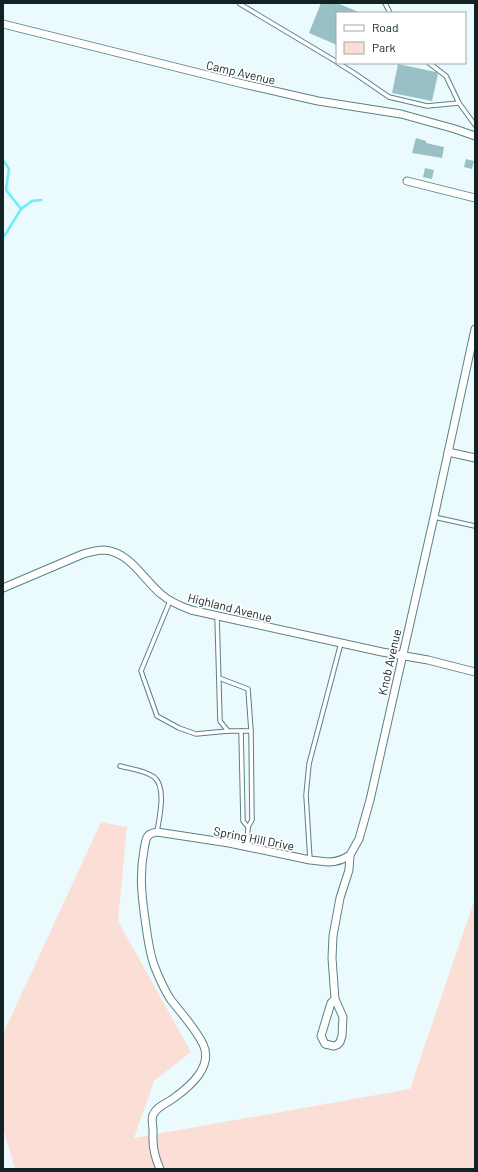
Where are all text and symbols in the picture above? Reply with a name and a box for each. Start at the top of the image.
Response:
legend [336,12,466,64]
text: Road [372,20,399,34]
text: Park [372,40,396,54]
street label: Camp Avenue [205,57,277,87]
street label: Highland Avenue [187,590,273,624]
street label: Knob Avenue [375,628,403,696]
street label: Spring Hill Drive [212,823,296,853]

